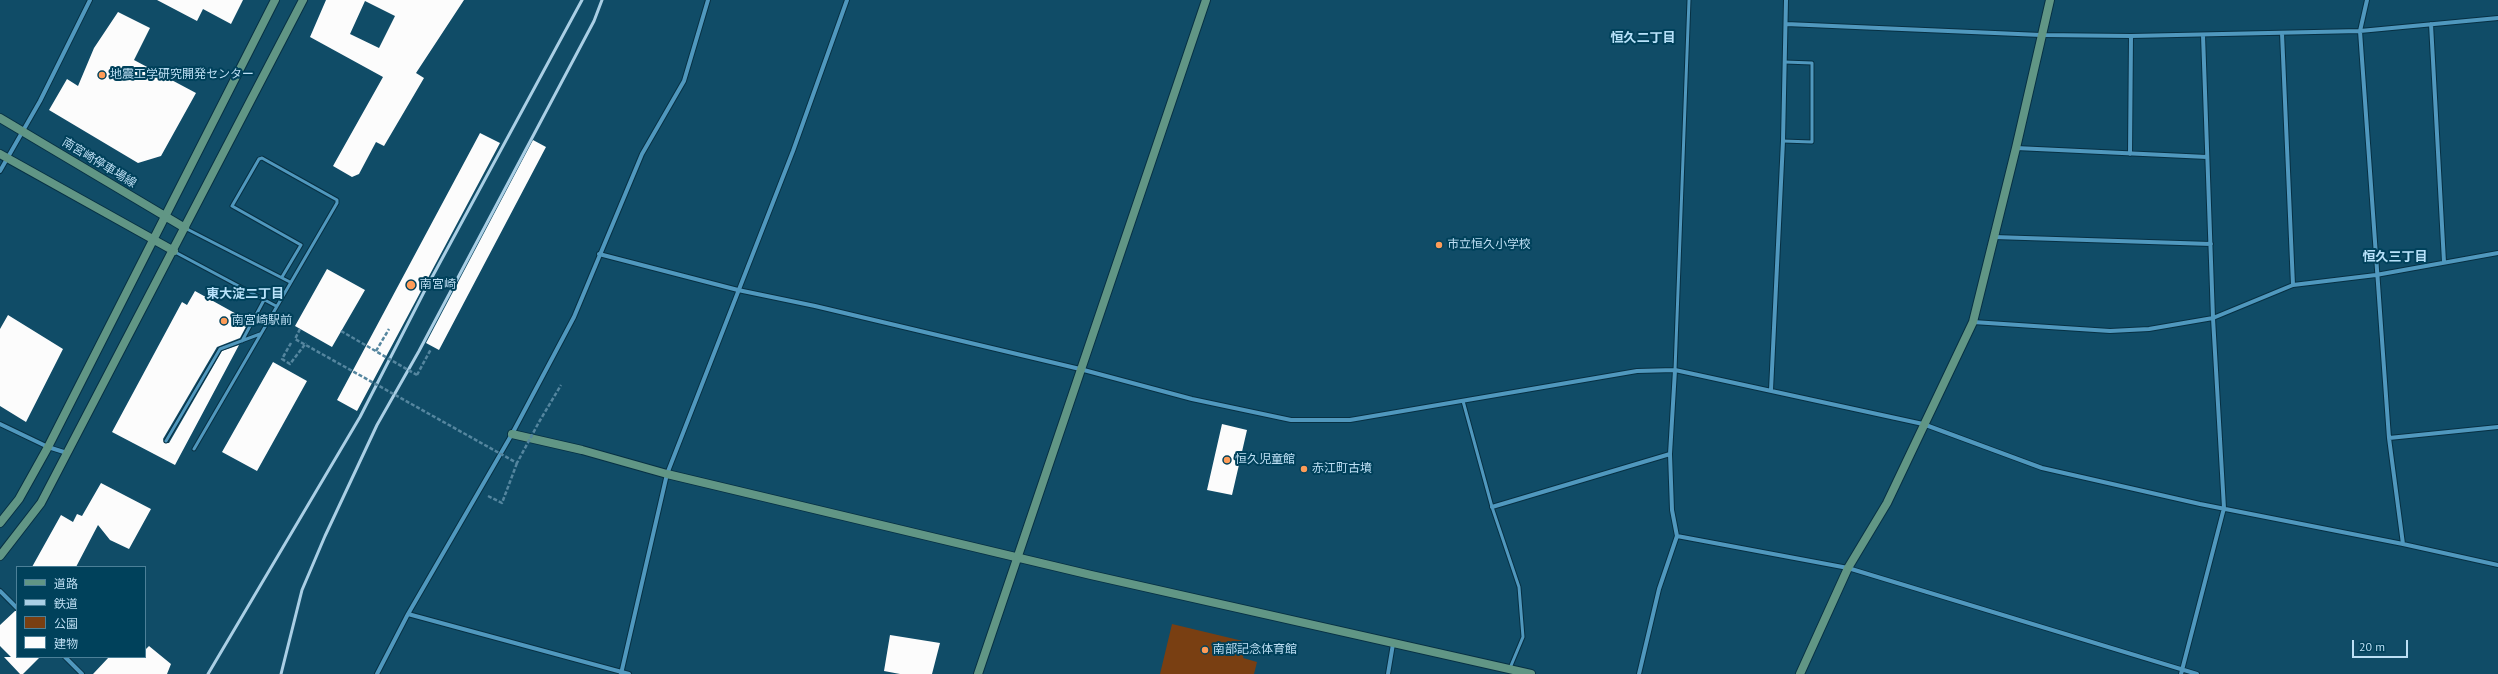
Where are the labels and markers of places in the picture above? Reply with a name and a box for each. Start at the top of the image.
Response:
place label: 地震工学研究開発センター [110,68,254,82]
marker: 地震工学研究開発センター [97,70,107,80]
place label: 市立恒久小学校 [1447,238,1531,252]
marker: 市立恒久小学校 [1434,240,1444,250]
place label: 南宮崎 [420,278,456,292]
marker: 南宮崎 [405,279,417,291]
place label: 南宮崎駅前 [232,314,292,328]
marker: 南宮崎駅前 [219,316,229,326]
place label: 恒久児童館 [1235,453,1295,467]
marker: 恒久児童館 [1222,455,1232,465]
place label: 赤江町古墳 [1312,462,1372,476]
marker: 赤江町古墳 [1299,464,1309,474]
place label: 南部記念体育館 [1213,643,1297,657]
marker: 南部記念体育館 [1200,645,1210,655]

